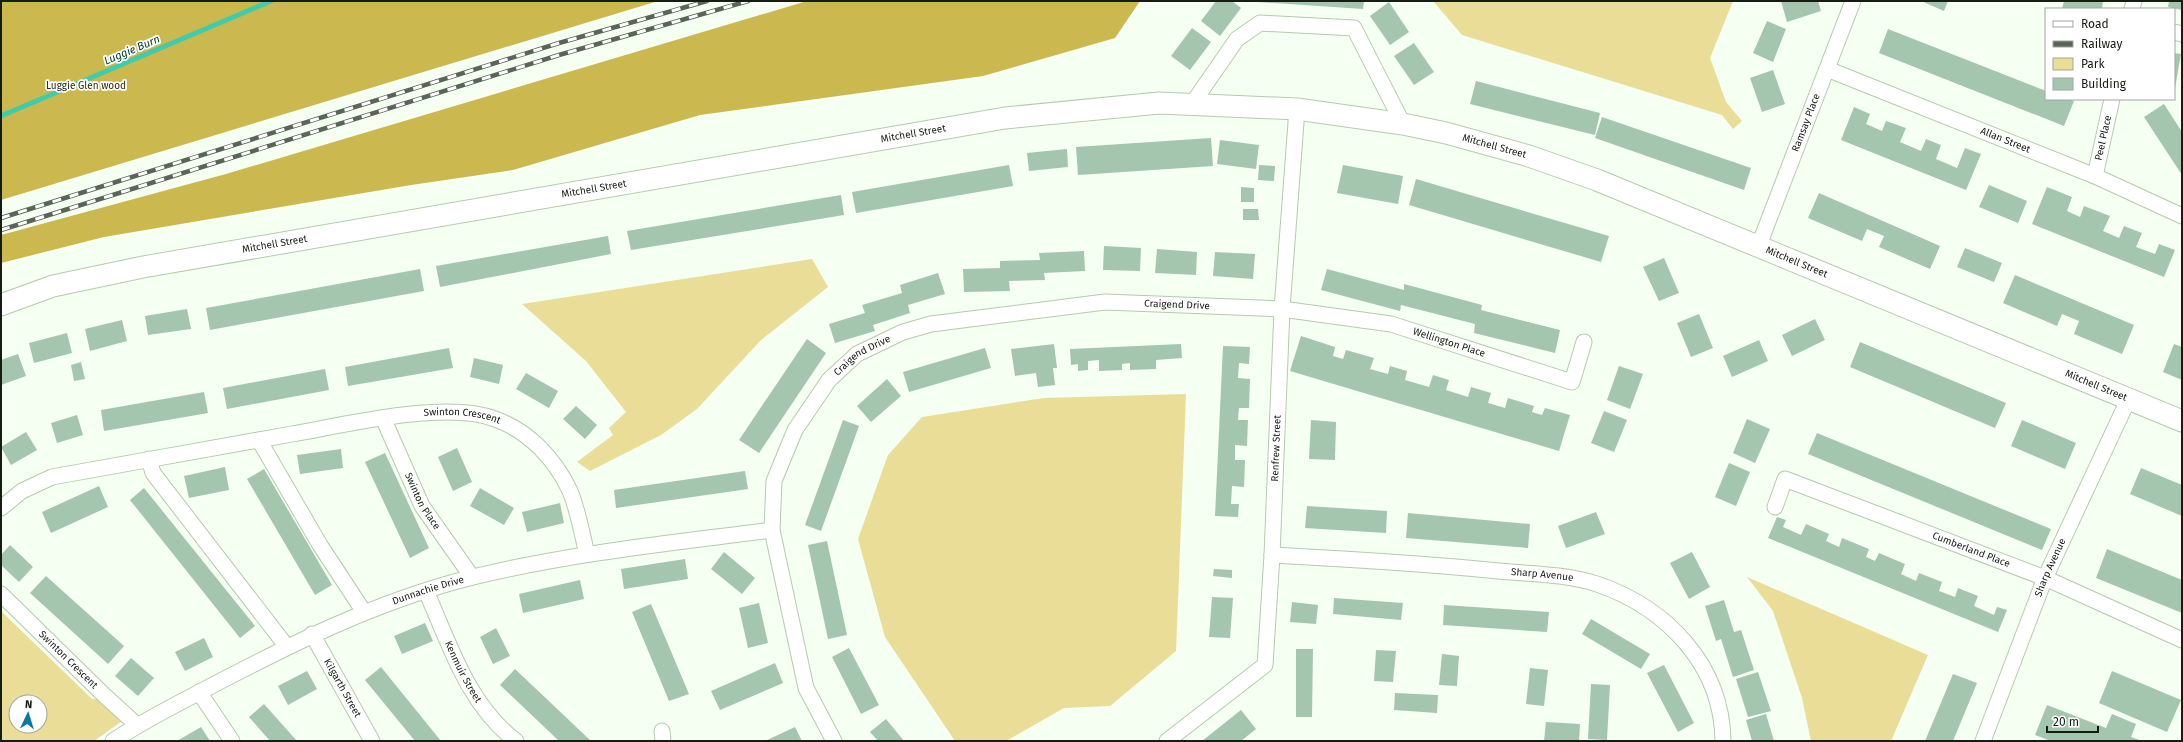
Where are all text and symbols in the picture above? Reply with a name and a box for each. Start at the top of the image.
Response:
legend [2045,8,2175,100]
text: Road [2081,17,2109,31]
water label: Luggie Burn [102,32,162,68]
text: Railway [2081,37,2122,51]
text: Park [2081,57,2105,71]
text: Building [2081,77,2127,91]
park label: Luggie Glen wood [46,80,126,92]
street label: Ramsay Place [1789,92,1823,154]
street label: Peel Place [2093,114,2114,162]
street label: Mitchell Street [880,122,947,145]
street label: Allan Street [1979,125,2032,156]
street label: Mitchell Street [1461,132,1528,161]
street label: Mitchell Street [560,177,628,201]
street label: Mitchell Street [241,233,309,256]
street label: Mitchell Street [1764,244,1830,280]
street label: Craigend Drive [1144,298,1210,312]
street label: Wellington Place [1411,325,1487,360]
street label: Craigend Drive [831,333,892,378]
street label: Mitchell Street [2063,368,2129,404]
street label: Swinton Crescent [423,406,503,427]
street label: Renfrew Street [1269,414,1284,482]
street label: Swinton Place [402,471,443,532]
street label: Cumberland Place [1931,530,2012,570]
street label: Sharp Avenue [2032,537,2069,598]
street label: Sharp Avenue [1511,566,1574,584]
street label: Dunnachie Drive [391,574,465,608]
street label: Swinton Crescent [36,628,100,692]
street label: Kenmuir Street [442,639,484,705]
street label: Kilgarth Street [321,657,364,720]
north arrow [8,694,48,734]
text: N [25,698,33,711]
scale bar [2047,708,2098,734]
text: 20 m [2053,715,2079,729]

